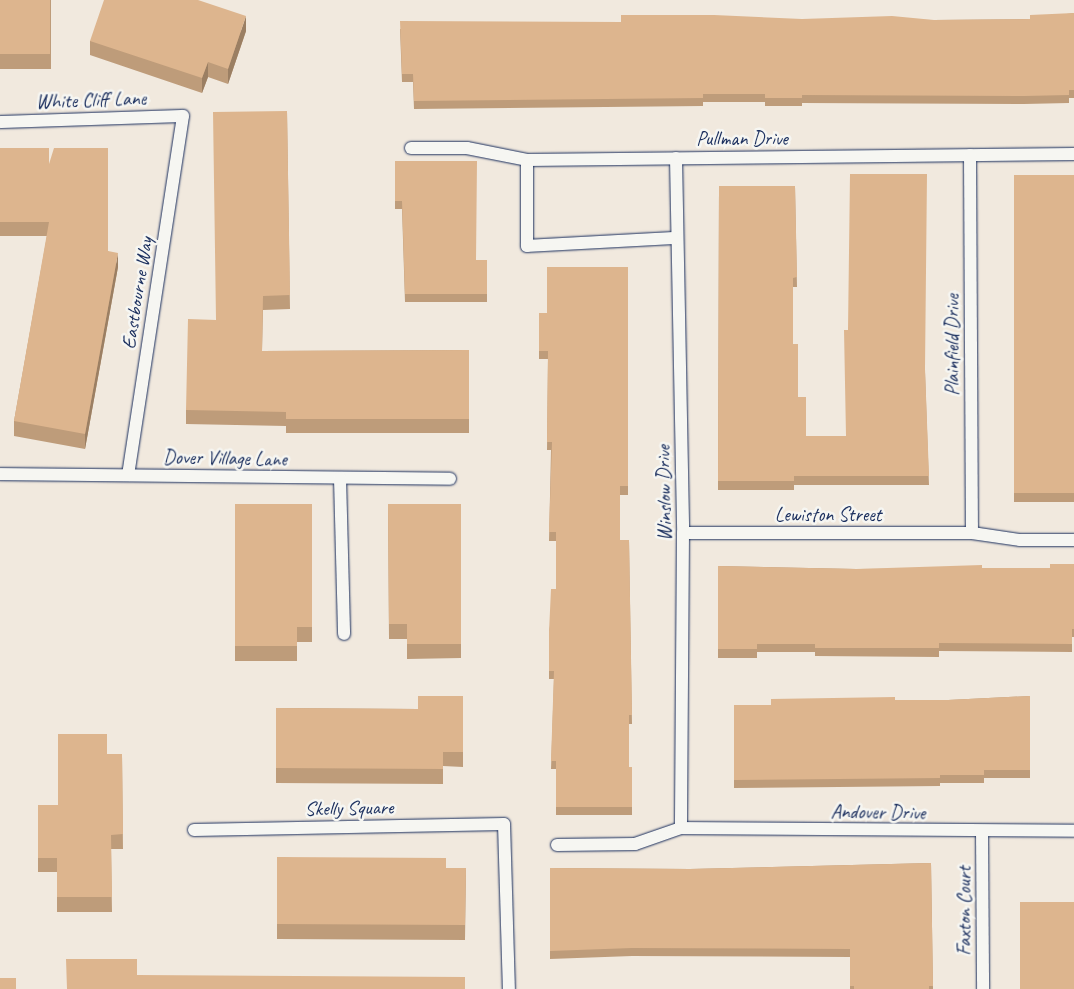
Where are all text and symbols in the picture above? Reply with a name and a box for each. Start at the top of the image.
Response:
street label: White Cliff Lane [35,86,147,114]
street label: Pullman Drive [696,126,788,150]
street label: Eastbourne Way [116,235,158,351]
street label: Plainfield Drive [940,294,964,396]
street label: Dover Village Lane [163,445,287,471]
street label: Winslow Drive [651,445,677,541]
street label: Lewiston Street [775,502,881,526]
street label: Skelly Square [305,795,393,821]
street label: Andover Drive [830,799,926,825]
street label: Faxton Court [952,866,976,956]

